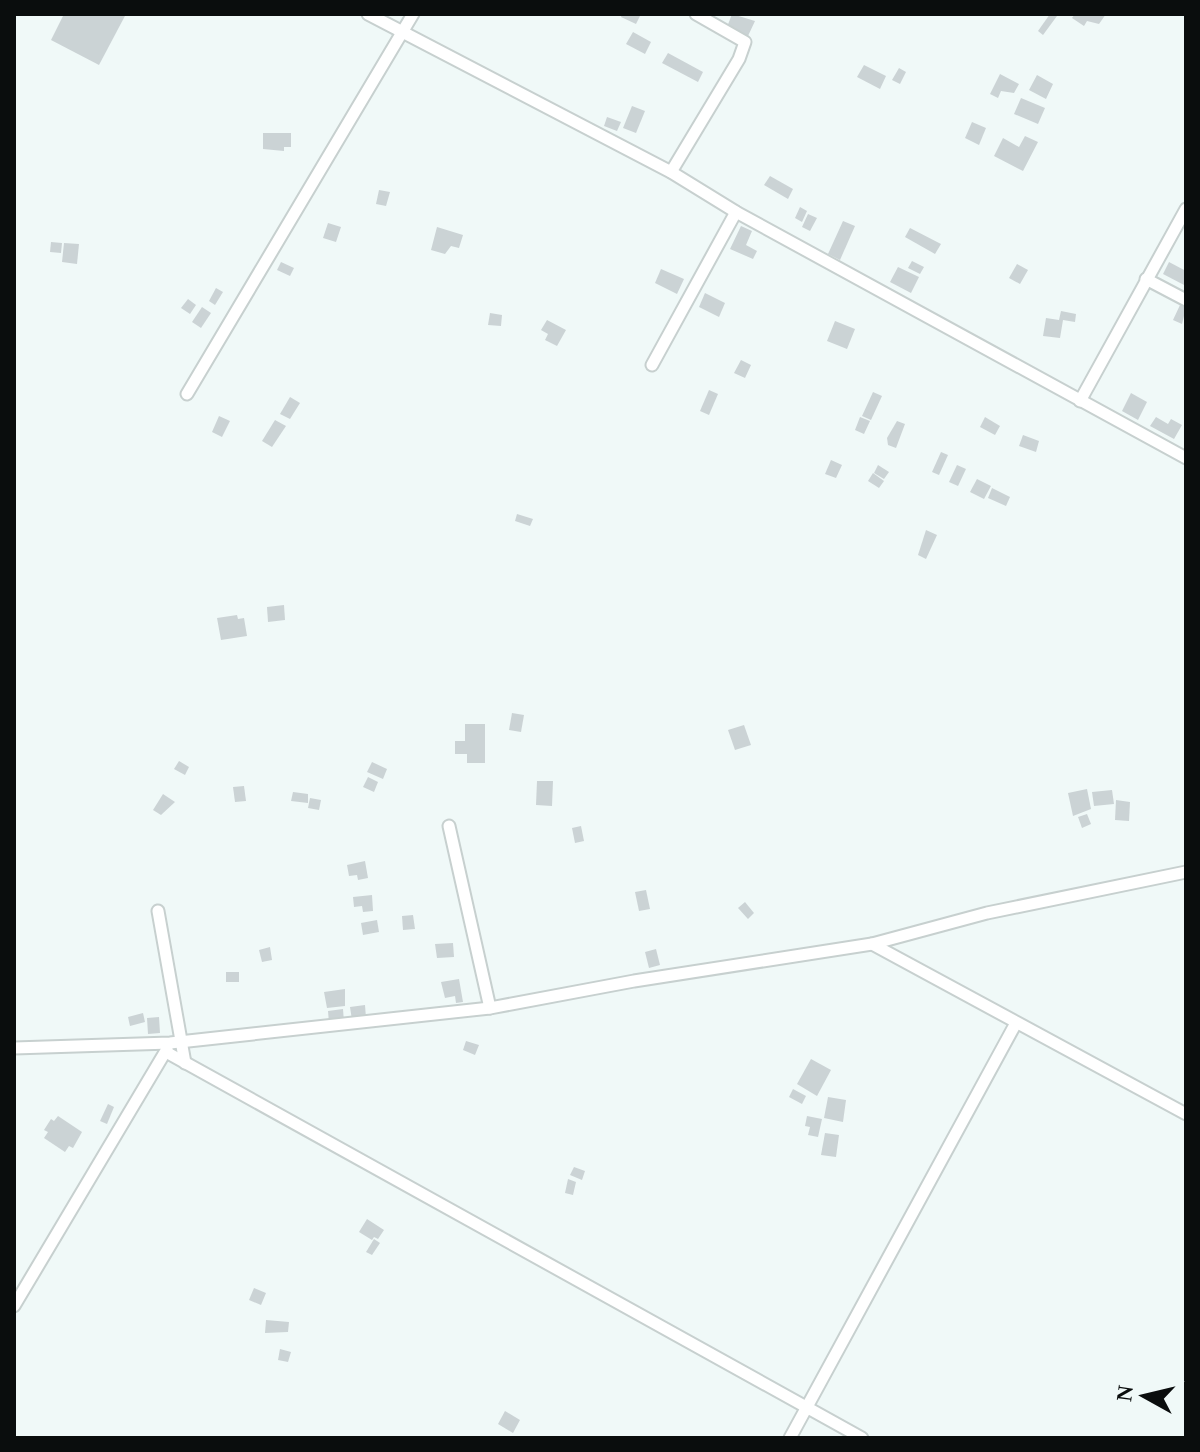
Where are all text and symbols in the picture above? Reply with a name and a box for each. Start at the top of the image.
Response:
north arrow [1104,1356,1184,1436]
text: N [1111,1384,1138,1403]

